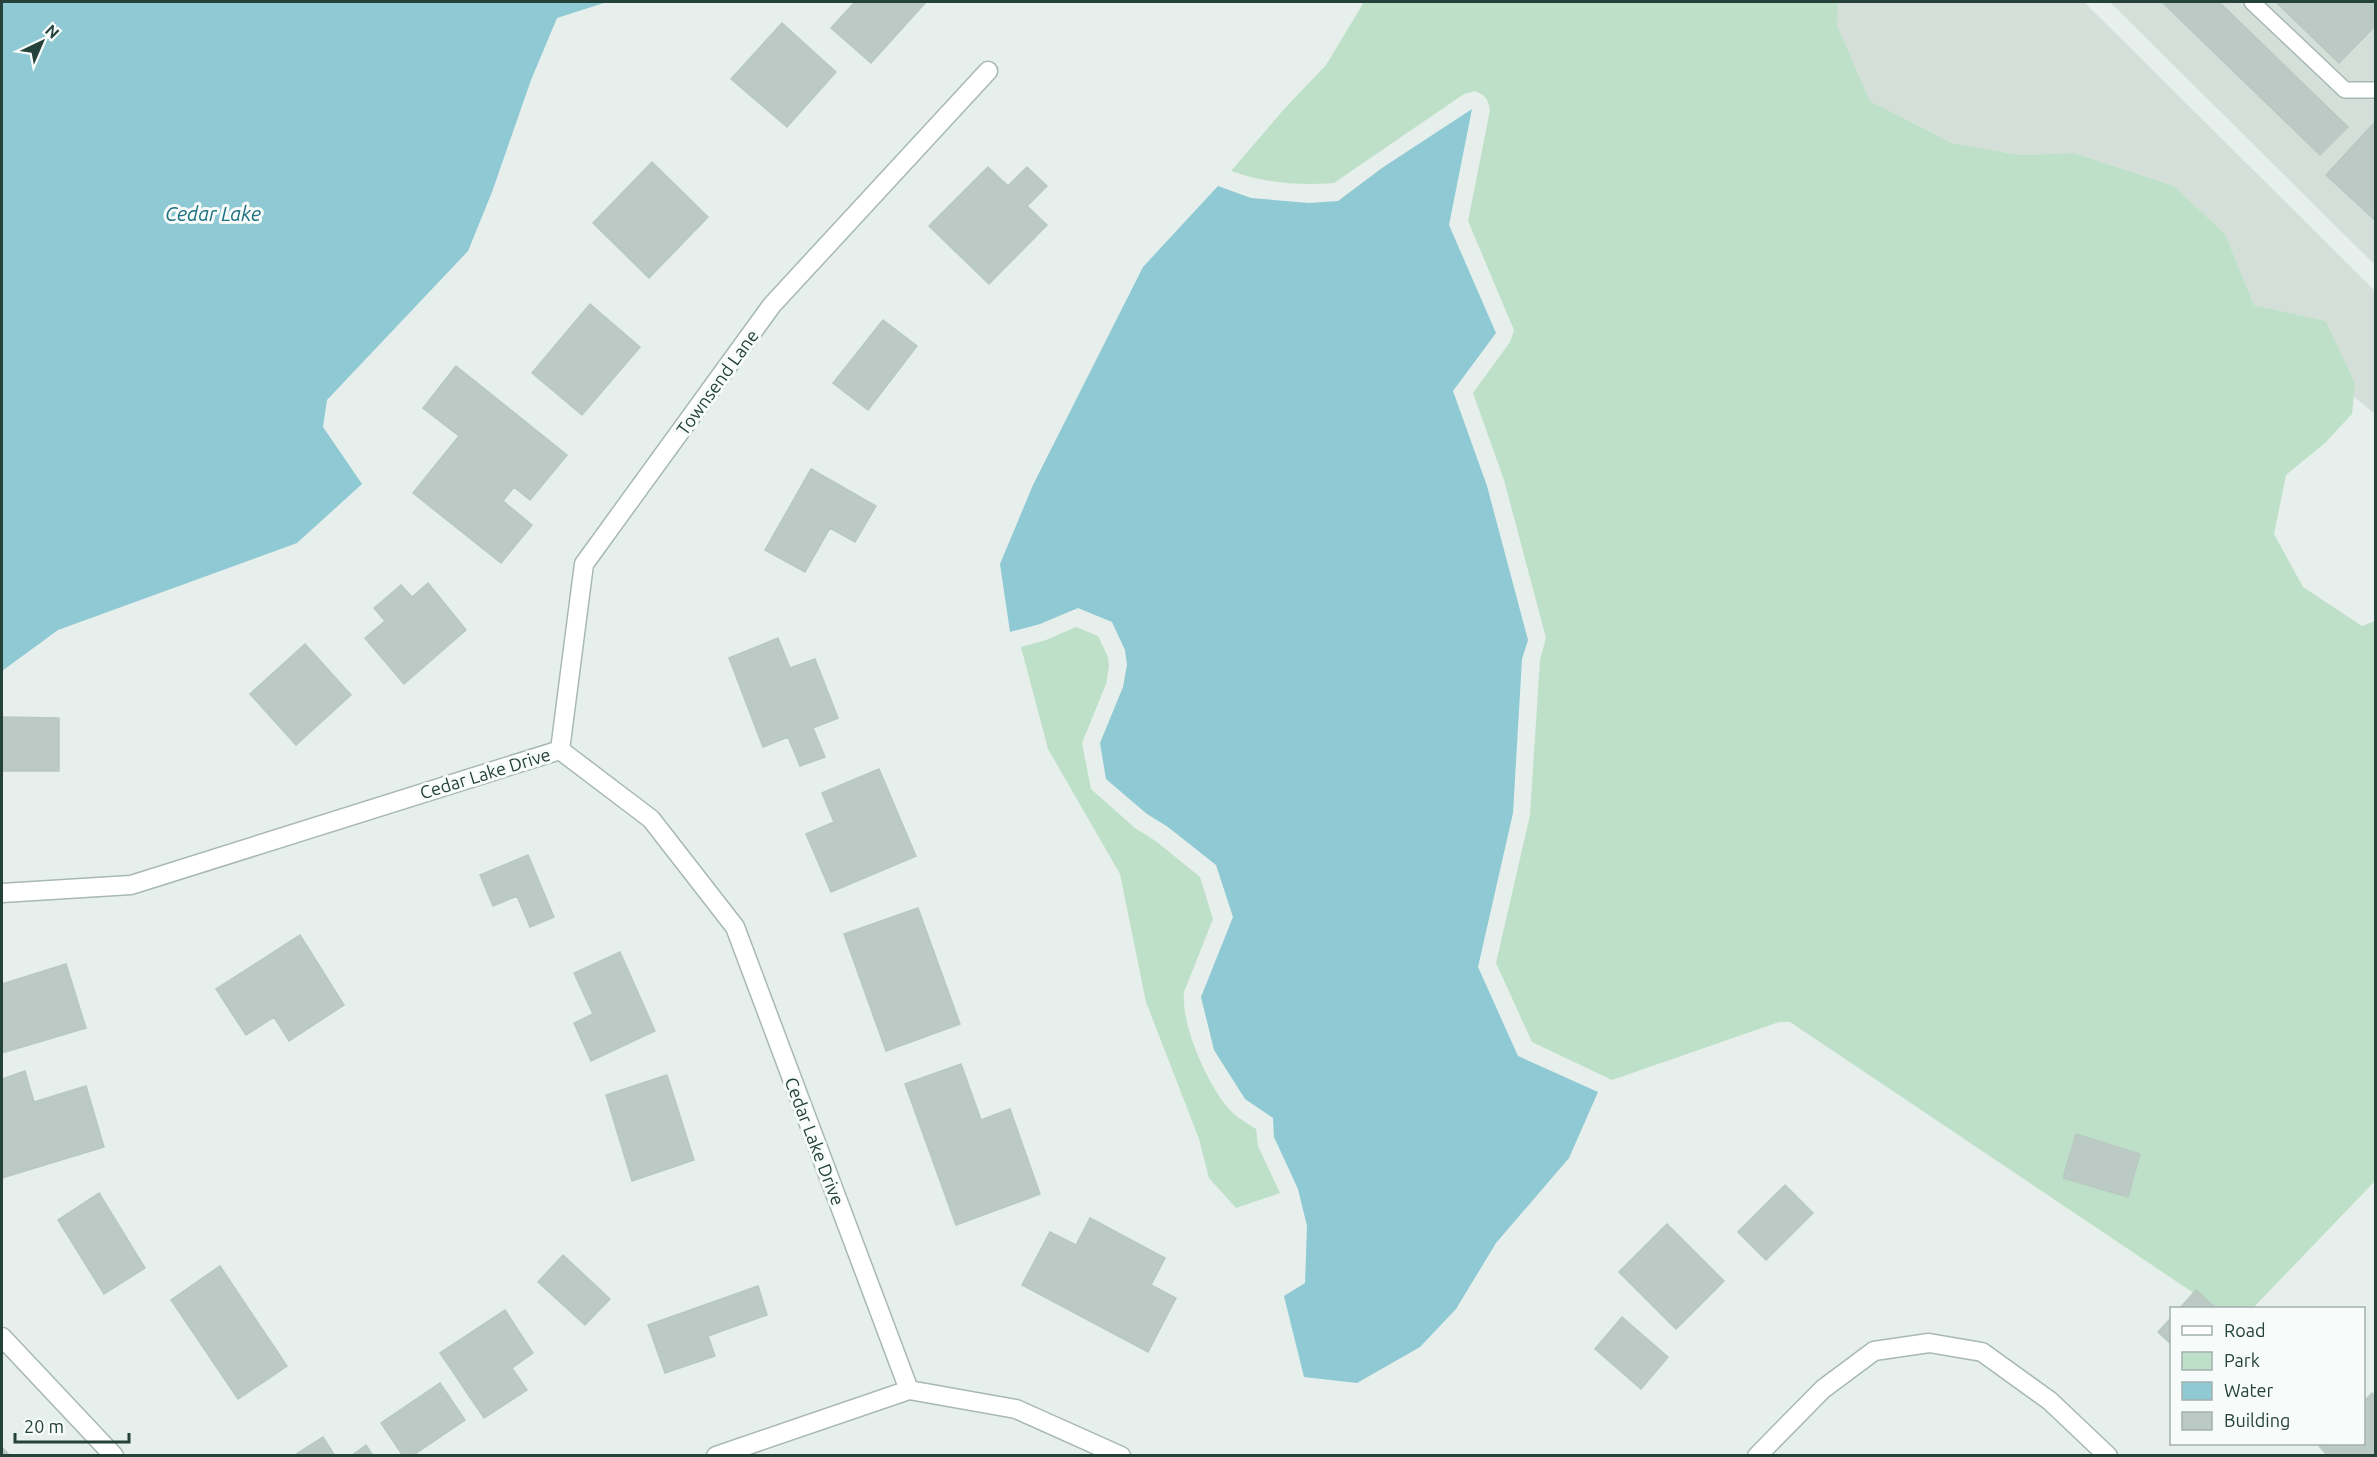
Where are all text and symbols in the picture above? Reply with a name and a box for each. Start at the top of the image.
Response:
north arrow [12,12,72,72]
text: N [42,21,63,42]
water label: Cedar Lake [165,202,261,225]
street label: Townsend Lane [672,325,762,439]
street label: Cedar Lake Drive [417,744,553,802]
street label: Cedar Lake Drive [781,1074,849,1208]
legend [2170,1307,2365,1445]
text: Road [2224,1320,2266,1340]
text: Park [2224,1350,2260,1370]
text: Water [2224,1380,2274,1400]
scale bar [15,1406,129,1444]
text: Building [2224,1410,2290,1430]
text: 20 m [24,1416,64,1436]

